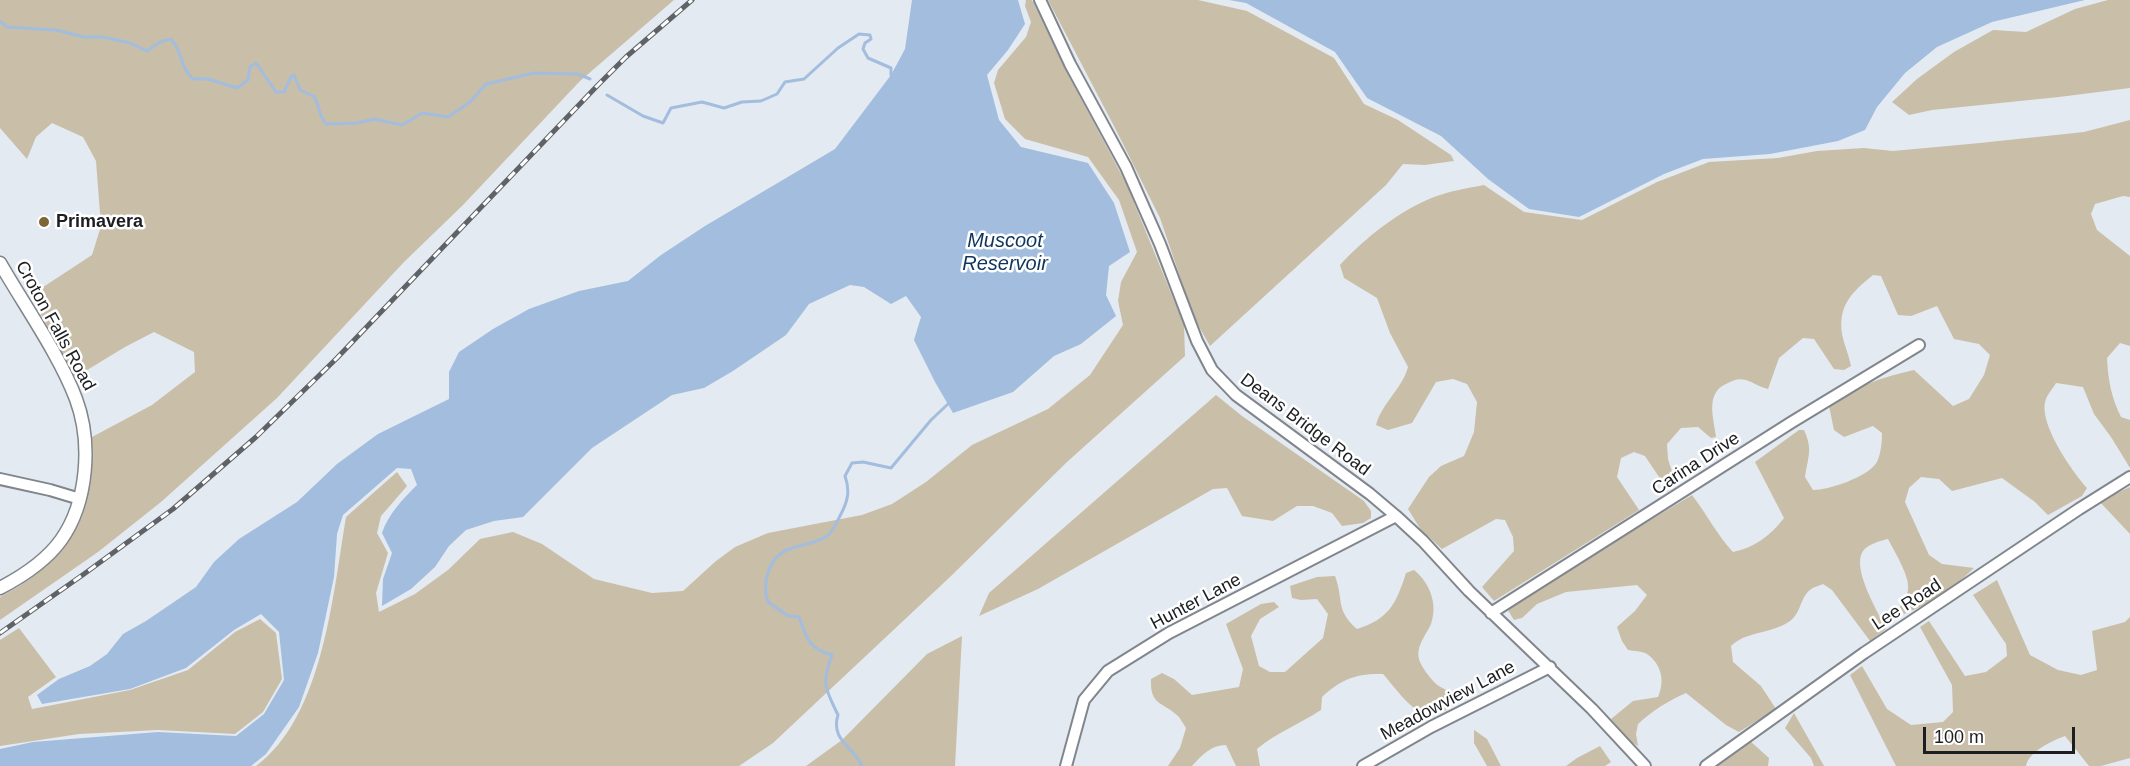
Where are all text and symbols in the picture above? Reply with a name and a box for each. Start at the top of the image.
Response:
place label: Primavera [56,211,143,233]
marker: Primavera [37,215,51,229]
water label: Muscoot Reservoir [962,229,1048,276]
street label: Croton Falls Road [10,257,100,395]
street label: Deans Bridge Road [1236,369,1374,481]
street label: Carina Drive [1648,428,1744,500]
street label: Hunter Lane [1147,569,1245,635]
street label: Lee Road [1868,575,1946,635]
street label: Meadowview Lane [1377,656,1519,746]
scale bar [1926,715,2078,753]
text: 100 m [1934,727,1984,747]

